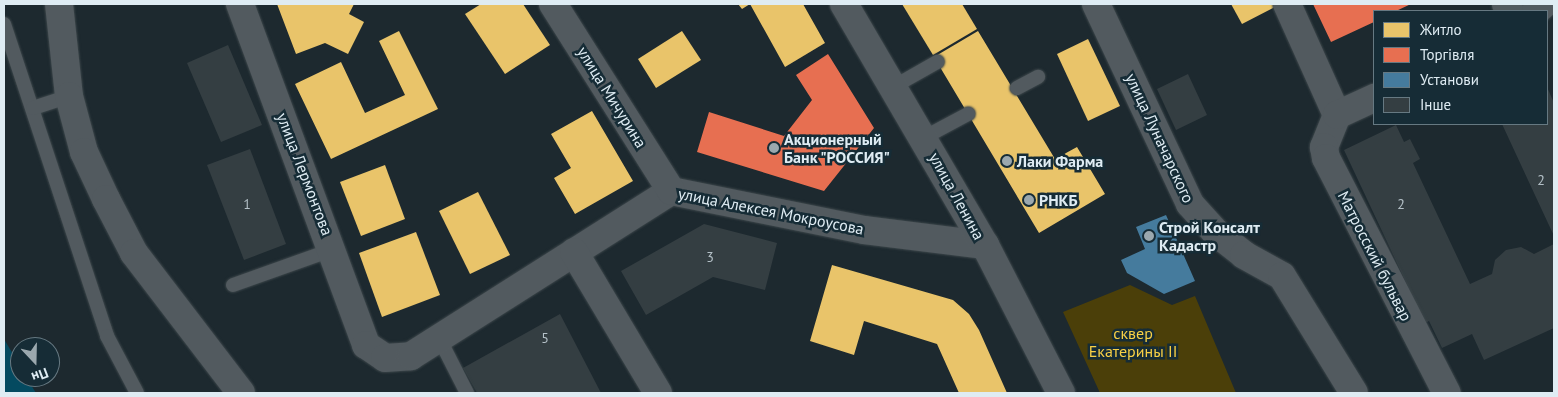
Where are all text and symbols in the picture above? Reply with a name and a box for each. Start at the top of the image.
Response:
legend [1373,10,1548,125]
text: Житло [1420,20,1462,39]
street label: улица Мичурина [573,43,651,151]
text: Торгівля [1420,45,1474,64]
street label: улица Луначарского [1122,70,1198,206]
text: Установи [1420,70,1479,89]
text: Інше [1420,95,1451,114]
street label: улица Лермонтова [273,110,337,238]
place label: Акционерный Банк "РОССИЯ" [784,129,891,167]
marker: Акционерный Банк "РОССИЯ" [768,142,780,154]
street label: улица Ленина [925,149,989,243]
place label: Лаки Фарма [1017,151,1103,171]
marker: Лаки Фарма [1001,155,1013,167]
house number: 2 [1537,172,1545,188]
street label: улица Алексея Мокроусова [676,184,866,238]
street label: Матросский бульвар [1334,188,1416,324]
place label: РНКБ [1039,190,1078,210]
marker: РНКБ [1023,194,1035,206]
house number: 1 [243,196,251,212]
house number: 2 [1397,196,1405,212]
place label: Строй Консалт Кадастр [1159,217,1260,255]
marker: Строй Консалт Кадастр [1143,230,1155,242]
house number: 3 [706,249,714,265]
park label: cквер Екатерины II [1089,323,1177,361]
house number: 5 [541,330,549,346]
north arrow [10,337,60,387]
text: Пн [29,364,51,386]

